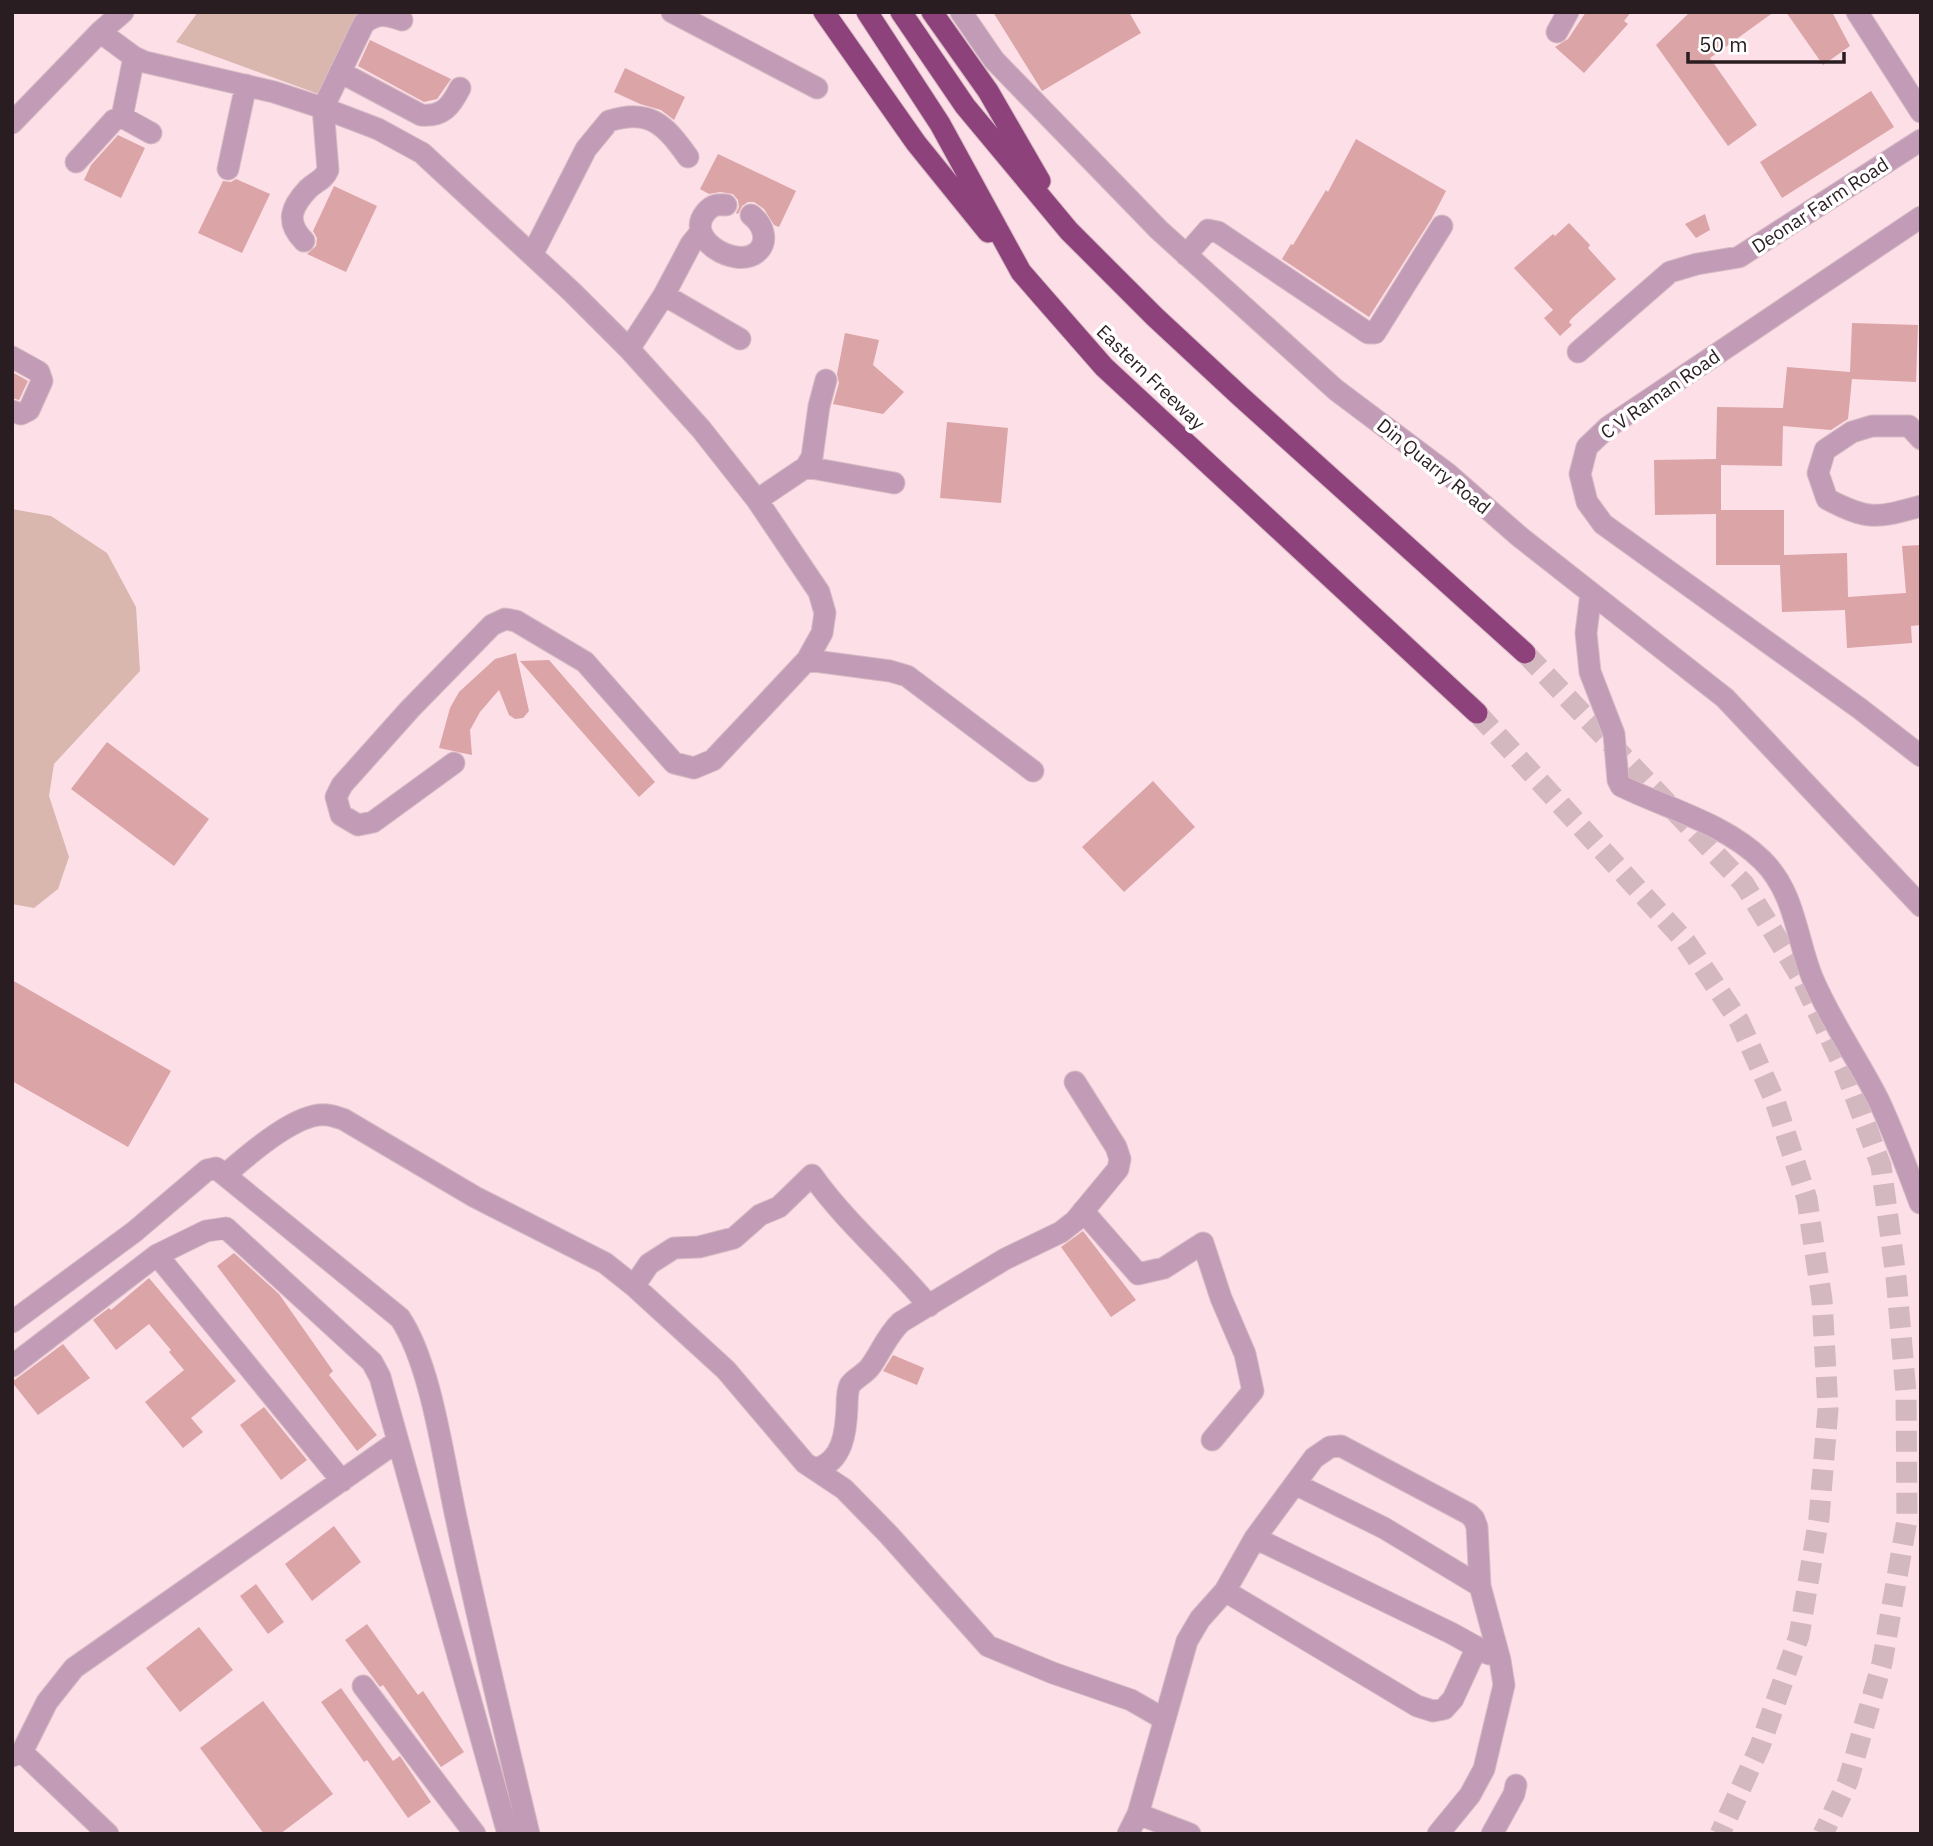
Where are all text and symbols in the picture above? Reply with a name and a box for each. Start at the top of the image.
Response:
scale bar [1688,21,1844,65]
text: 50 m [1699,30,1748,58]
street label: Deonar Farm Road [1747,152,1893,258]
street label: Eastern Freeway [1092,319,1211,435]
street label: C V Raman Road [1596,344,1724,444]
street label: Din Quarry Road [1372,413,1496,519]

